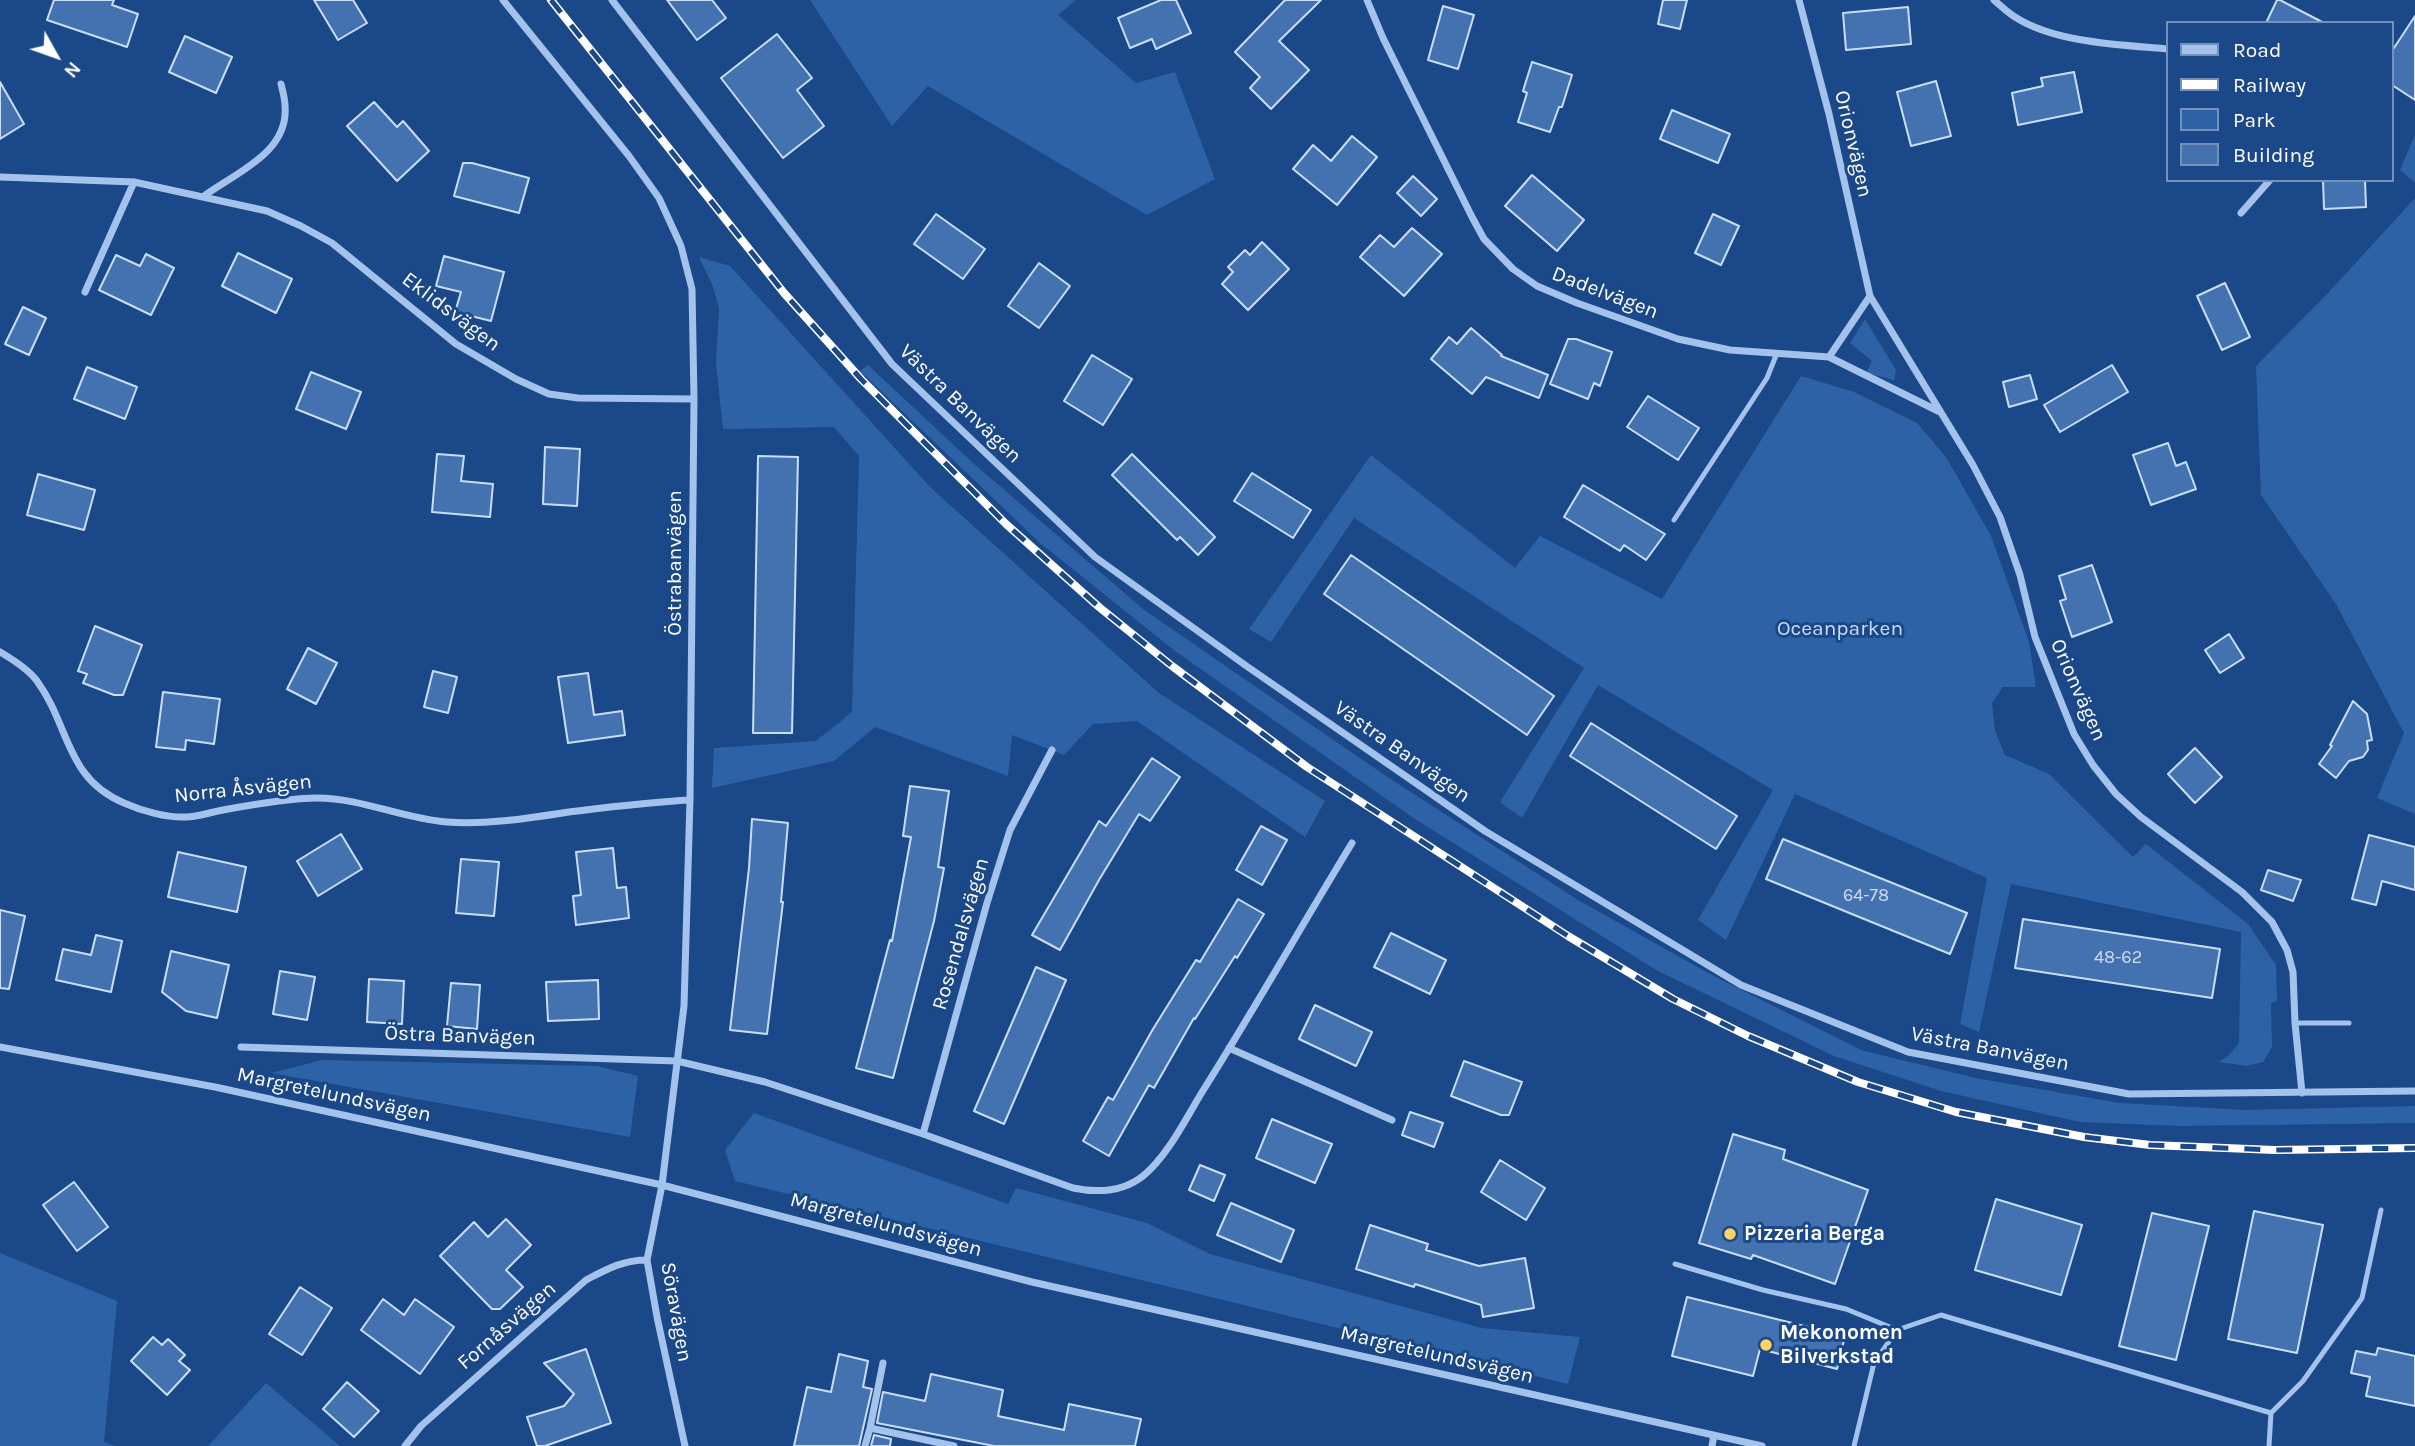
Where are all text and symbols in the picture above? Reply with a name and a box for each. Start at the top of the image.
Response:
north arrow [21,21,91,91]
legend [2166,21,2394,182]
text: Road [2233,38,2281,62]
text: N [59,57,85,82]
text: Railway [2233,73,2306,97]
street label: Orionvägen [1828,88,1878,200]
text: Park [2233,108,2276,132]
text: Building [2233,143,2314,167]
street label: Dadelvägen [1548,261,1662,325]
street label: Eklidsvägen [397,267,505,357]
street label: Västra Banvägen [894,339,1026,469]
street label: Östrabanvägen [662,490,688,636]
park label: Oceanparken [1777,616,1903,642]
street label: Orionvägen [2044,635,2112,745]
street label: Västra Banvägen [1329,696,1475,808]
street label: Norra Åsvägen [173,769,313,809]
street label: Rosendalsvägen [927,855,995,1013]
house number: 64-78 [1843,885,1889,907]
house number: 48-62 [2094,947,2142,969]
street label: Östra Banvägen [384,1021,536,1051]
street label: Västra Banvägen [1909,1021,2071,1077]
street label: Margretelundsvägen [235,1062,433,1128]
street label: Margretelundsvägen [787,1187,985,1263]
place label: Pizzeria Berga [1744,1221,1885,1247]
marker: Pizzeria Berga [1722,1226,1738,1242]
street label: Söravägen [655,1260,697,1364]
street label: Fornåsvägen [453,1276,561,1376]
street label: Margretelundsvägen [1338,1320,1536,1390]
place label: Mekonomen Bilverkstad [1780,1320,1903,1370]
marker: Mekonomen Bilverkstad [1758,1337,1774,1353]

